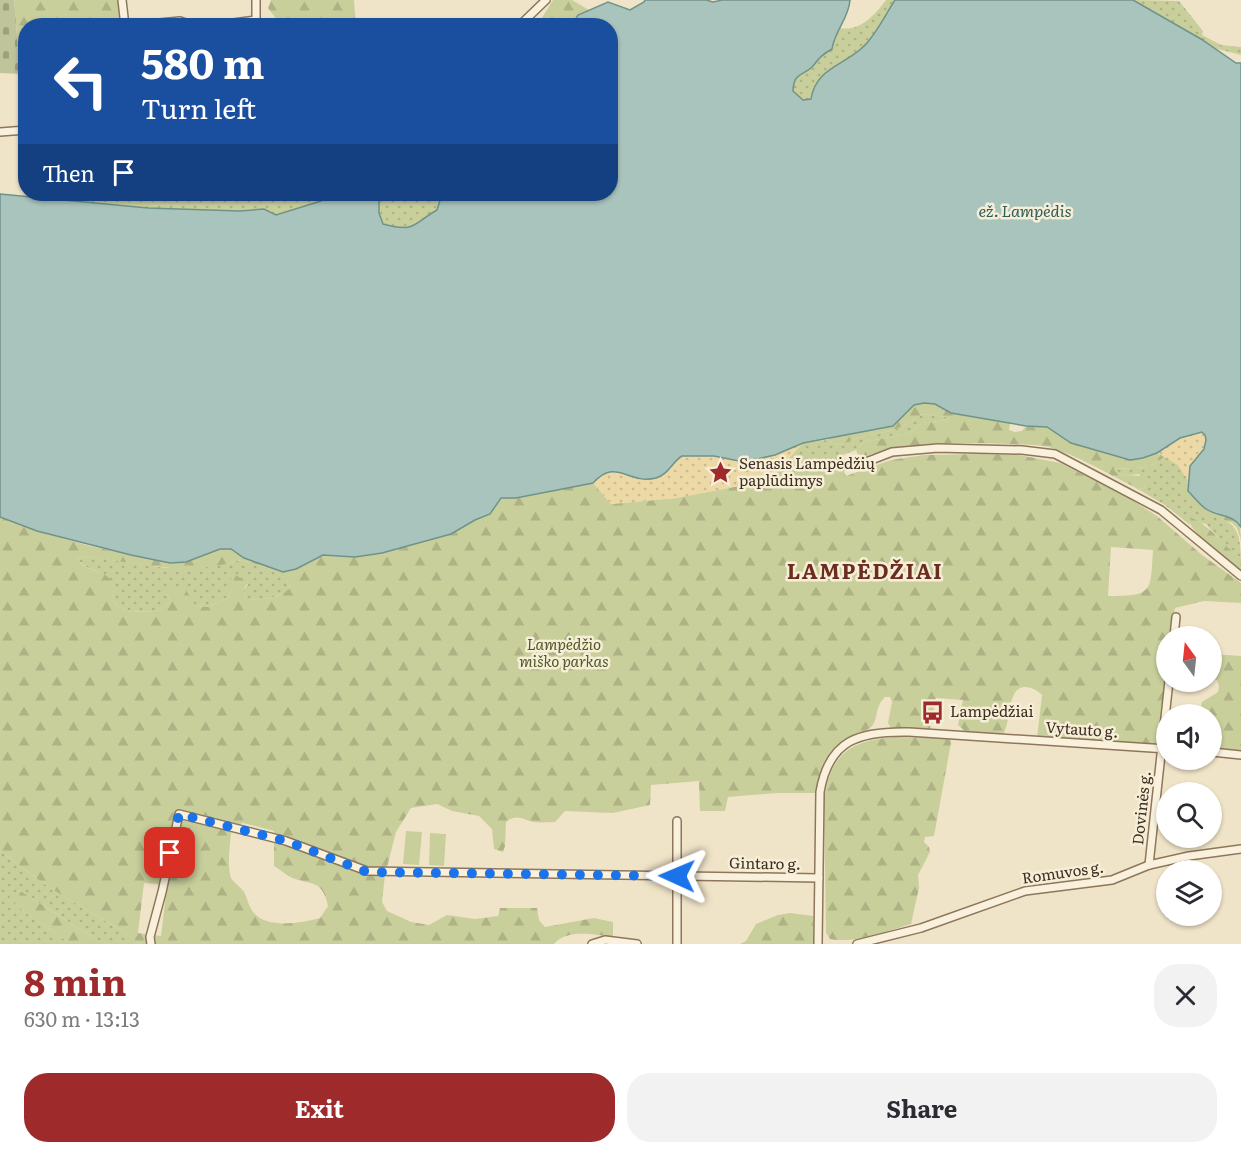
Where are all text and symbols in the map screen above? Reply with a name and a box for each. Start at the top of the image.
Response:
text: 580 m [141,30,265,92]
icon: left [42,42,120,120]
text: Turn left [141,87,256,127]
text: Then [42,156,95,189]
icon: arrive [107,156,140,189]
water label: ež. Lampėdis [978,198,1072,222]
place label: Senasis Lampėdžių paplūdimys [739,451,875,491]
place icon: Senasis Lampėdžių paplūdimys [708,460,734,486]
district label: LAMPĖDŽIAI [787,554,943,585]
north arrow [1156,626,1222,692]
map controls [1156,626,1222,926]
park label: Lampėdžio miško parkas [519,632,609,672]
bus stop icon: Lampėdžiai [919,699,945,725]
place label: Lampėdžiai [950,699,1033,722]
button: sound [1156,704,1222,770]
street label: Vytauto g. [1045,714,1119,743]
street label: Dovinės g. [1125,770,1156,846]
button: search [1156,782,1222,848]
pin [144,827,195,878]
icon: arrive [153,836,186,869]
position arrow [645,844,709,908]
street label: Gintaro g. [729,850,801,875]
street label: Romuvos g. [1020,854,1105,889]
button: layers [1156,860,1222,926]
text: 8 min [24,954,126,1007]
button: close [1154,964,1217,1027]
text: 630 m · 13:13 [24,1003,140,1033]
button: Exit [24,1073,615,1142]
button: Share [627,1073,1217,1142]

